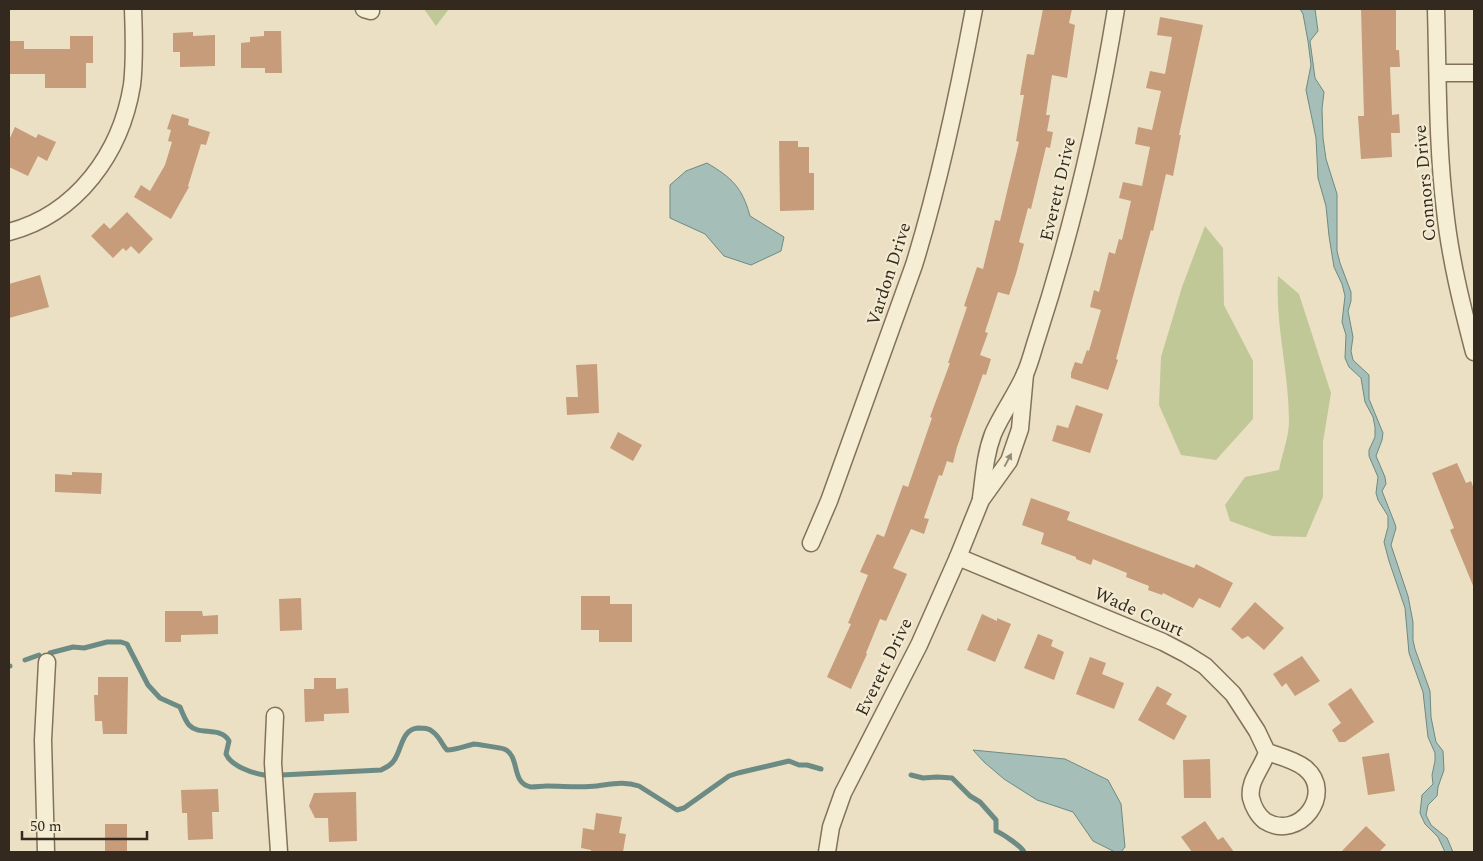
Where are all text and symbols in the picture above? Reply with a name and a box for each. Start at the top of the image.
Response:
street label: Connors Drive [1406,124,1444,242]
street label: Everett Drive [1033,134,1083,244]
street label: Vardon Drive [860,219,918,329]
one-way arrow [1004,452,1012,467]
street label: Wade Court [1090,580,1188,644]
street label: Everett Drive [849,613,919,721]
scale bar [22,808,148,840]
text: 50 m [30,815,62,838]

